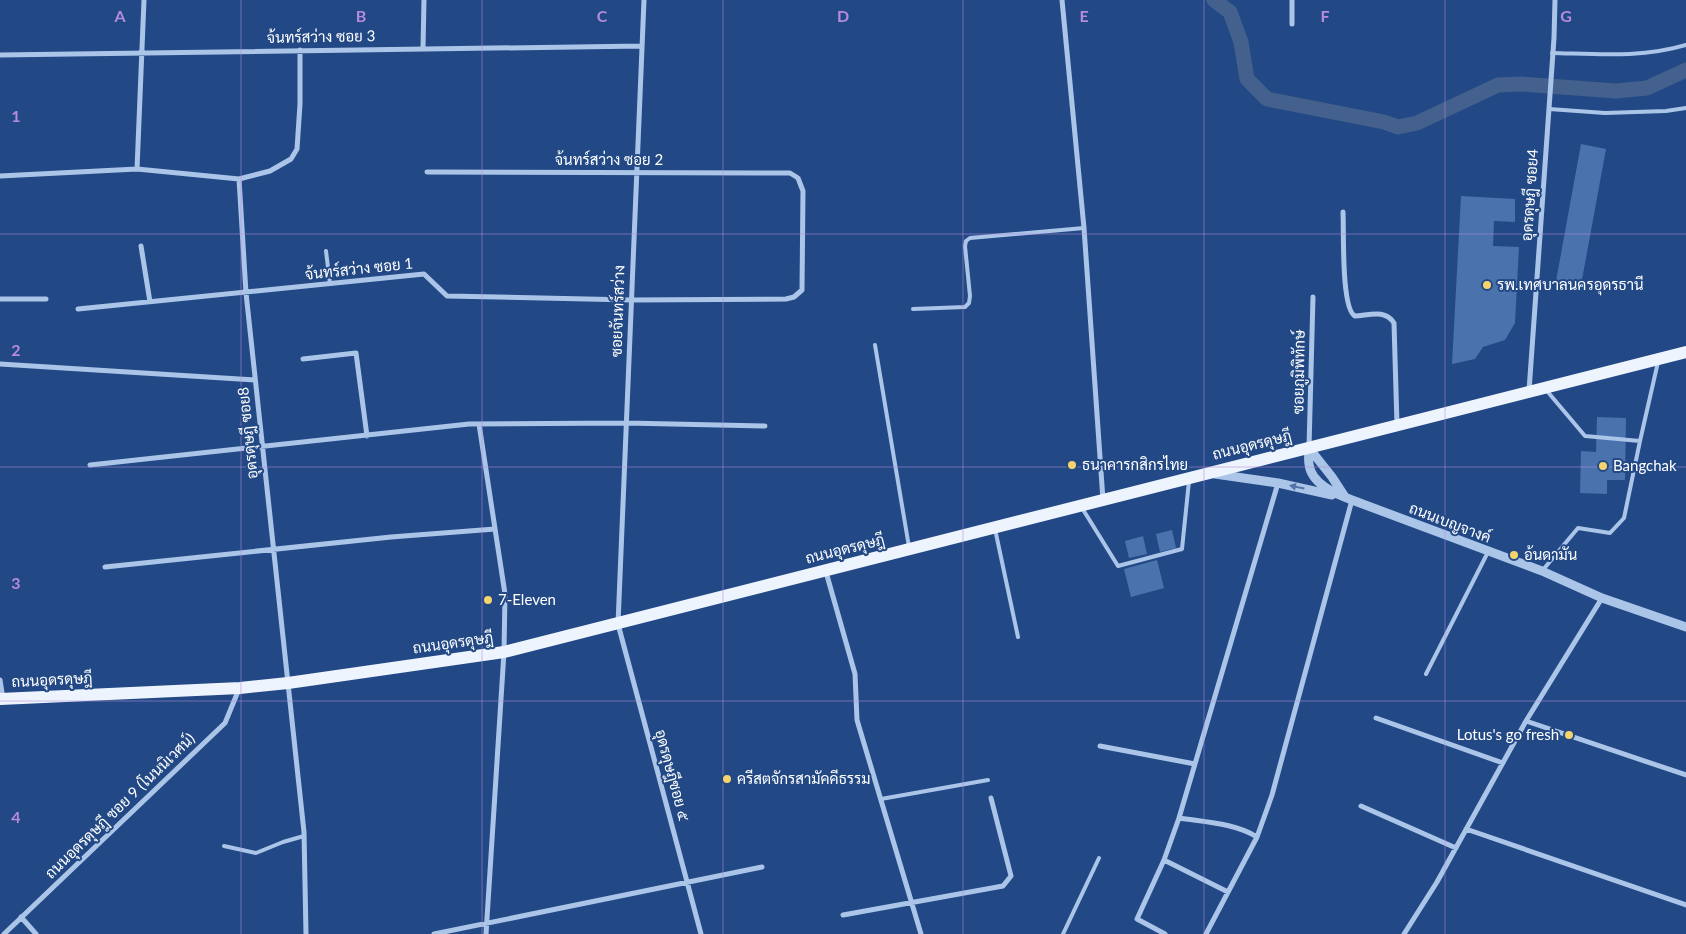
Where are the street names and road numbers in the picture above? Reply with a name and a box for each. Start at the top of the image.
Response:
street label: จ้นทร์สว่าง ซอย 3 [267,26,375,46]
street label: อุดรดุษฎี ซอย4 [1517,148,1544,242]
street label: จ้นทร์สว่าง ซอย 2 [555,150,663,168]
street label: จ้นทร์สว่าง ซอย 1 [304,253,414,283]
street label: ซอยจันทร์สว่าง [606,265,628,357]
street label: ซอยภูมิพิทักษ์ [1288,329,1310,414]
street label: อุดรดุษฎี ซอย8 [233,386,264,480]
street label: ถนนอุดรดุษฎี [1210,425,1294,465]
street label: ถนนเบญจางค์ [1407,498,1494,547]
street label: ถนนอุดรดุษฎี [803,529,887,569]
street label: ถนนอุดรดุษฎี [412,627,495,660]
street label: ถนนอุดรดุษฎี [11,668,93,693]
street label: อุดรดุษฎีซอย ๕ [649,727,694,824]
street label: ถนนอุดรดุษฎี ซอย 9 (โนนนิเวศน์) [41,729,200,884]

